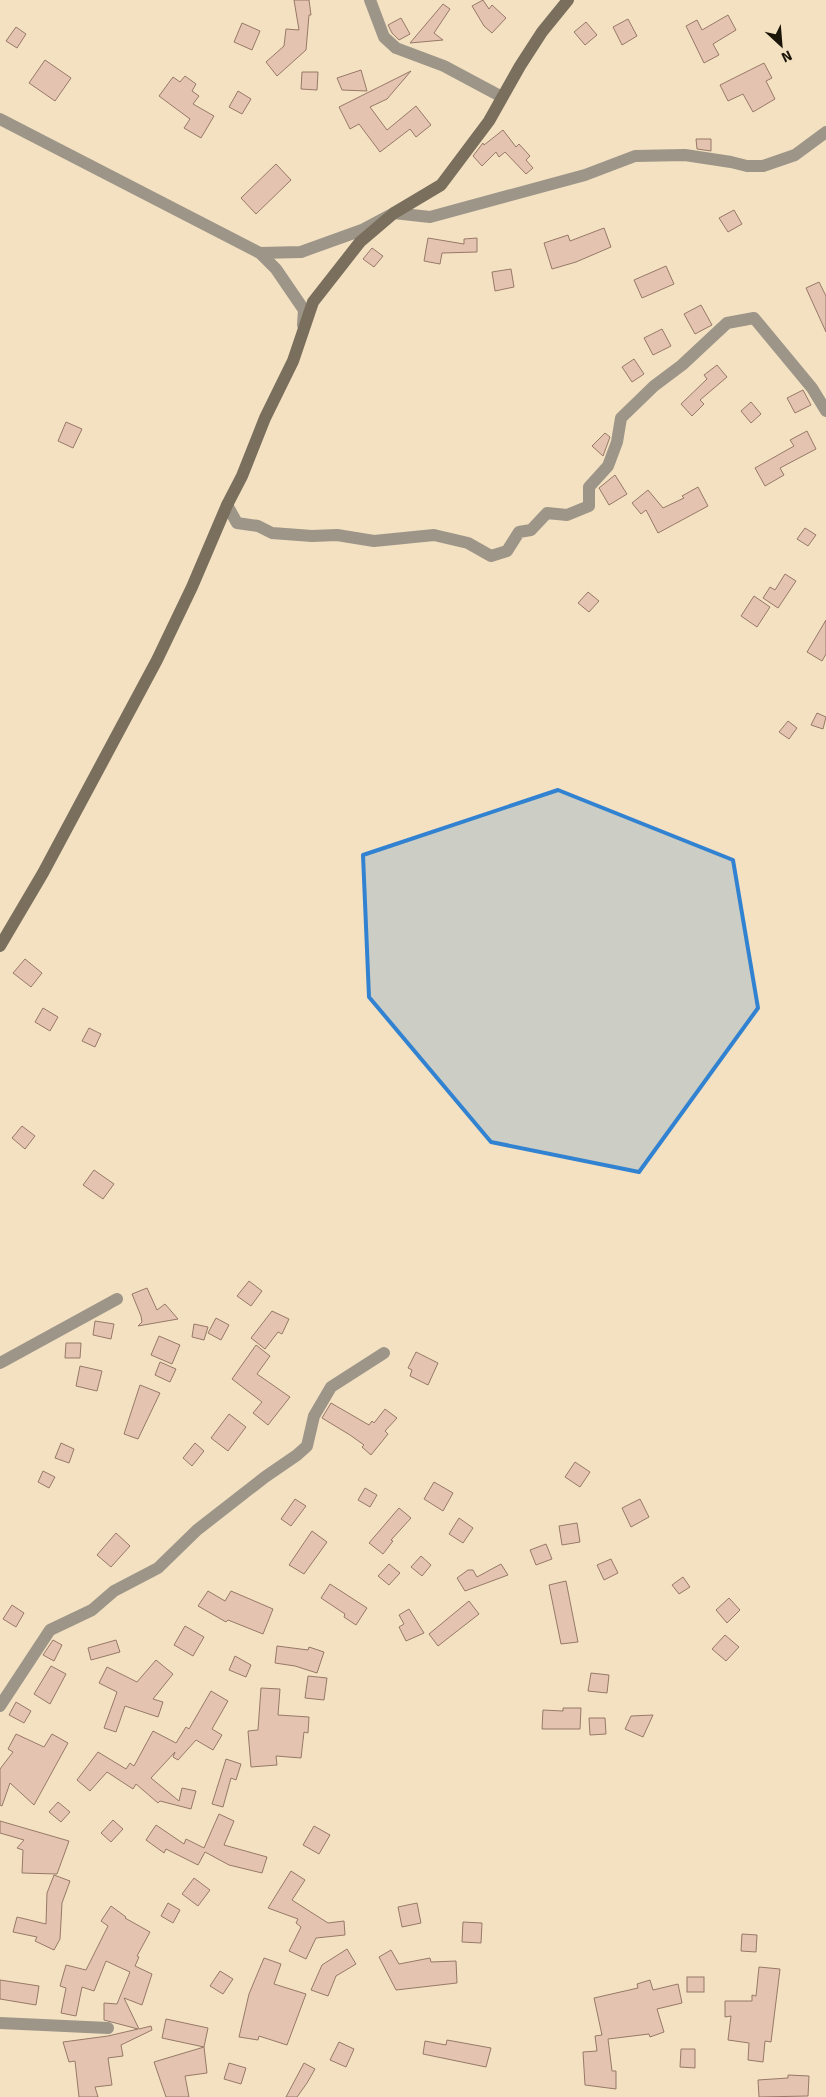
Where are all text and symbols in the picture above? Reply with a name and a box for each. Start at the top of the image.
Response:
north arrow [756,20,806,70]
text: N [778,46,795,66]

